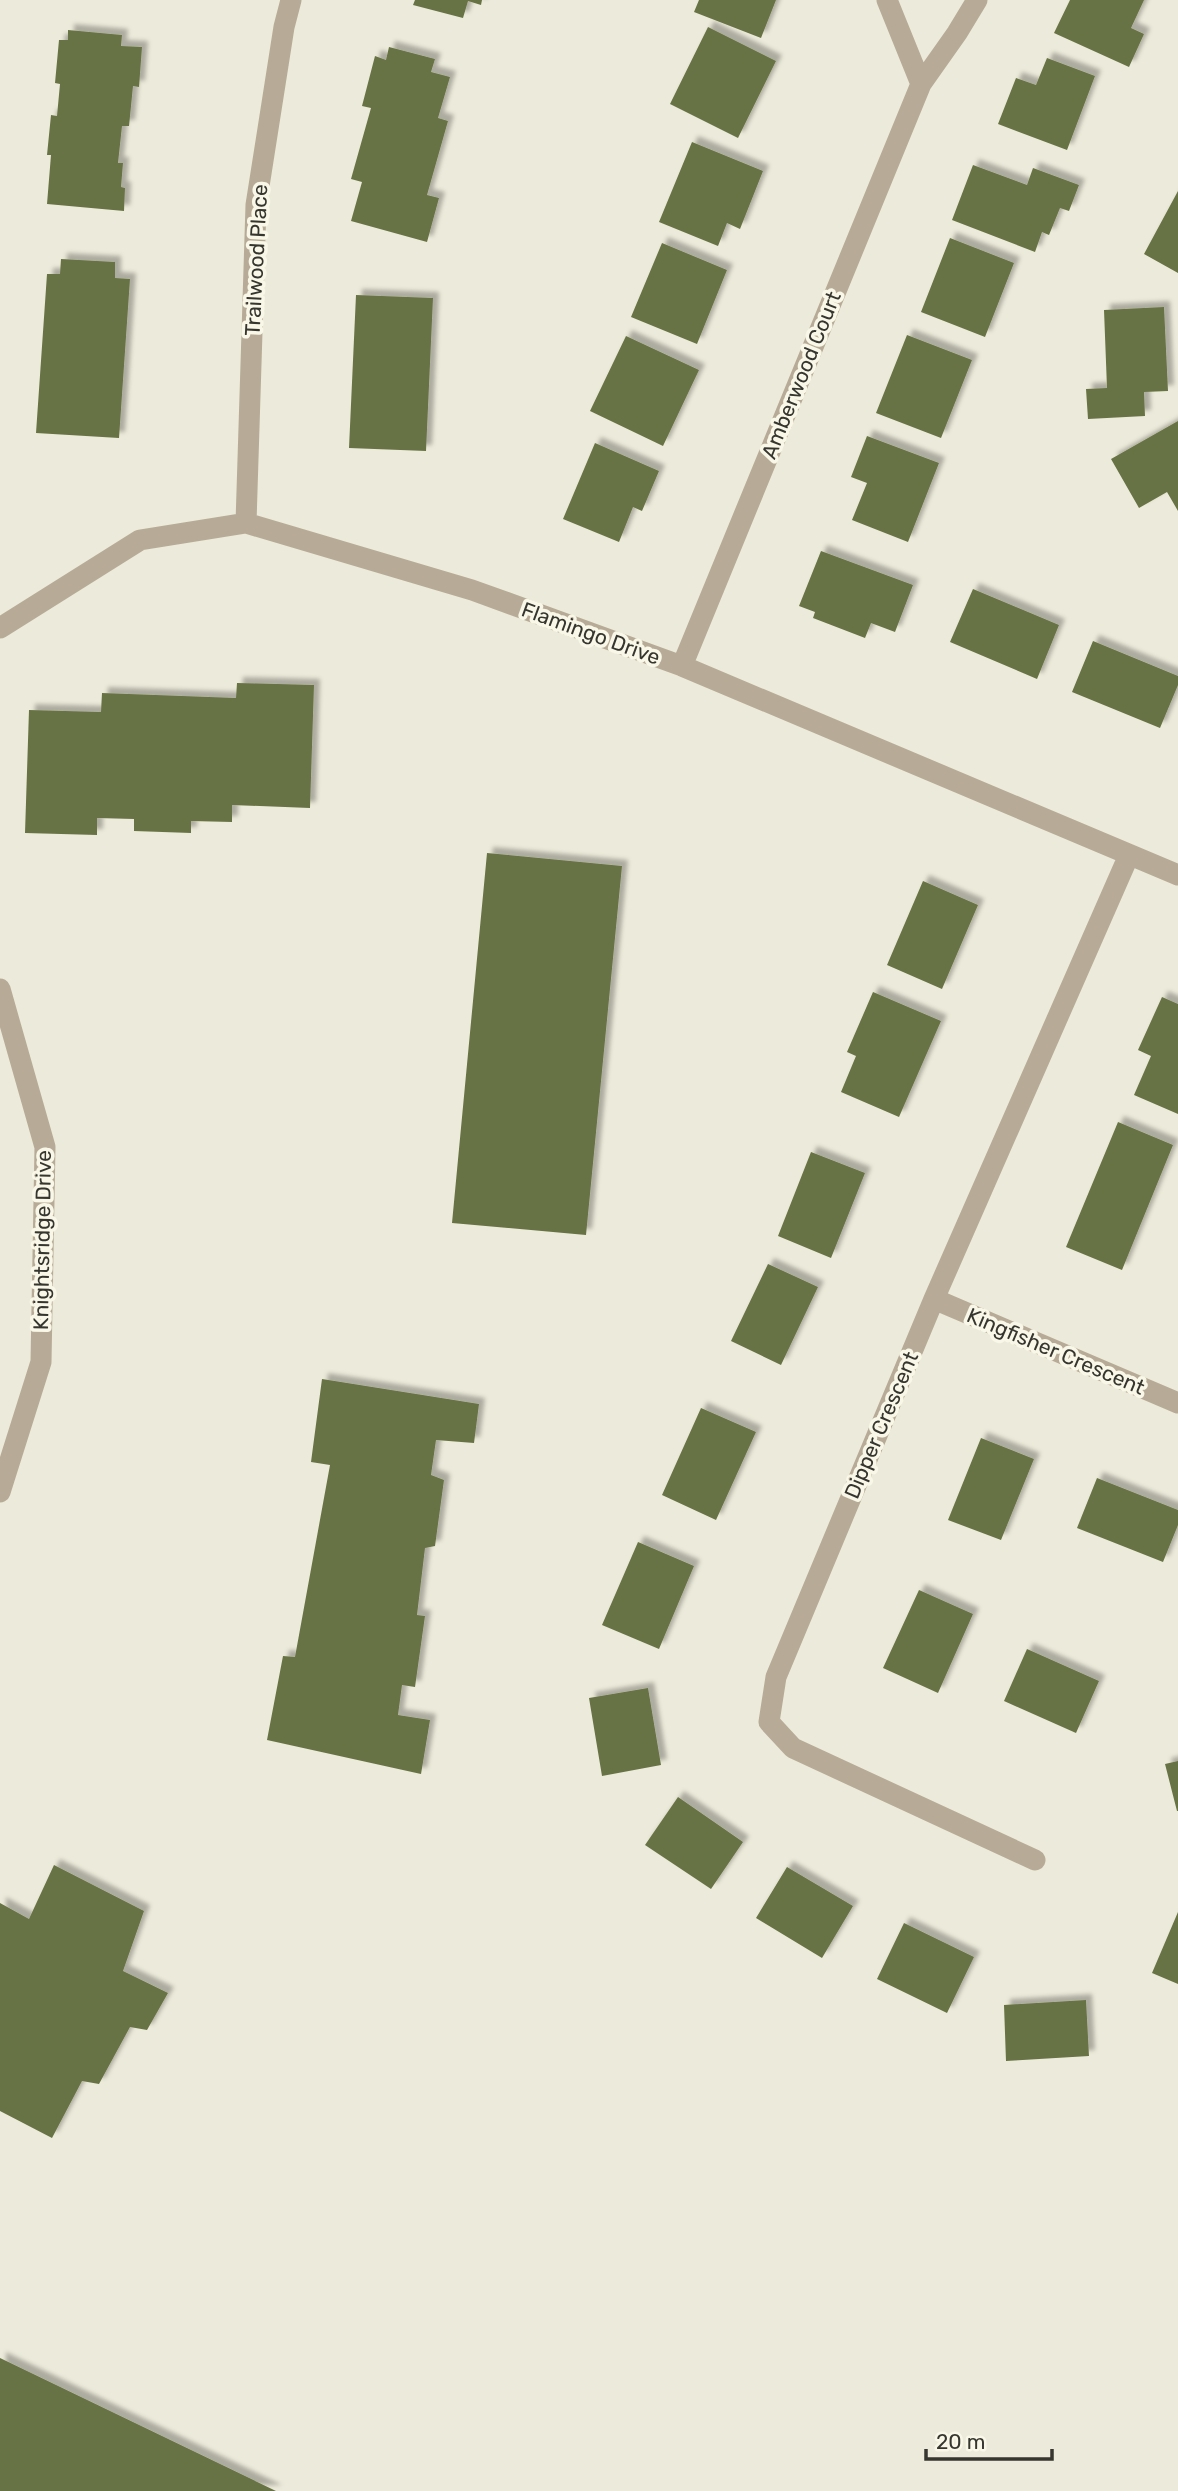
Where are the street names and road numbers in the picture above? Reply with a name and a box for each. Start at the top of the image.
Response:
street label: Trailwood Place [240,184,272,336]
street label: Amberwood Court [756,288,846,462]
street label: Flamingo Drive [518,596,664,670]
street label: Knightsridge Drive [28,1150,56,1330]
street label: Kingfisher Crescent [963,1302,1149,1400]
street label: Dipper Crescent [839,1348,923,1502]

